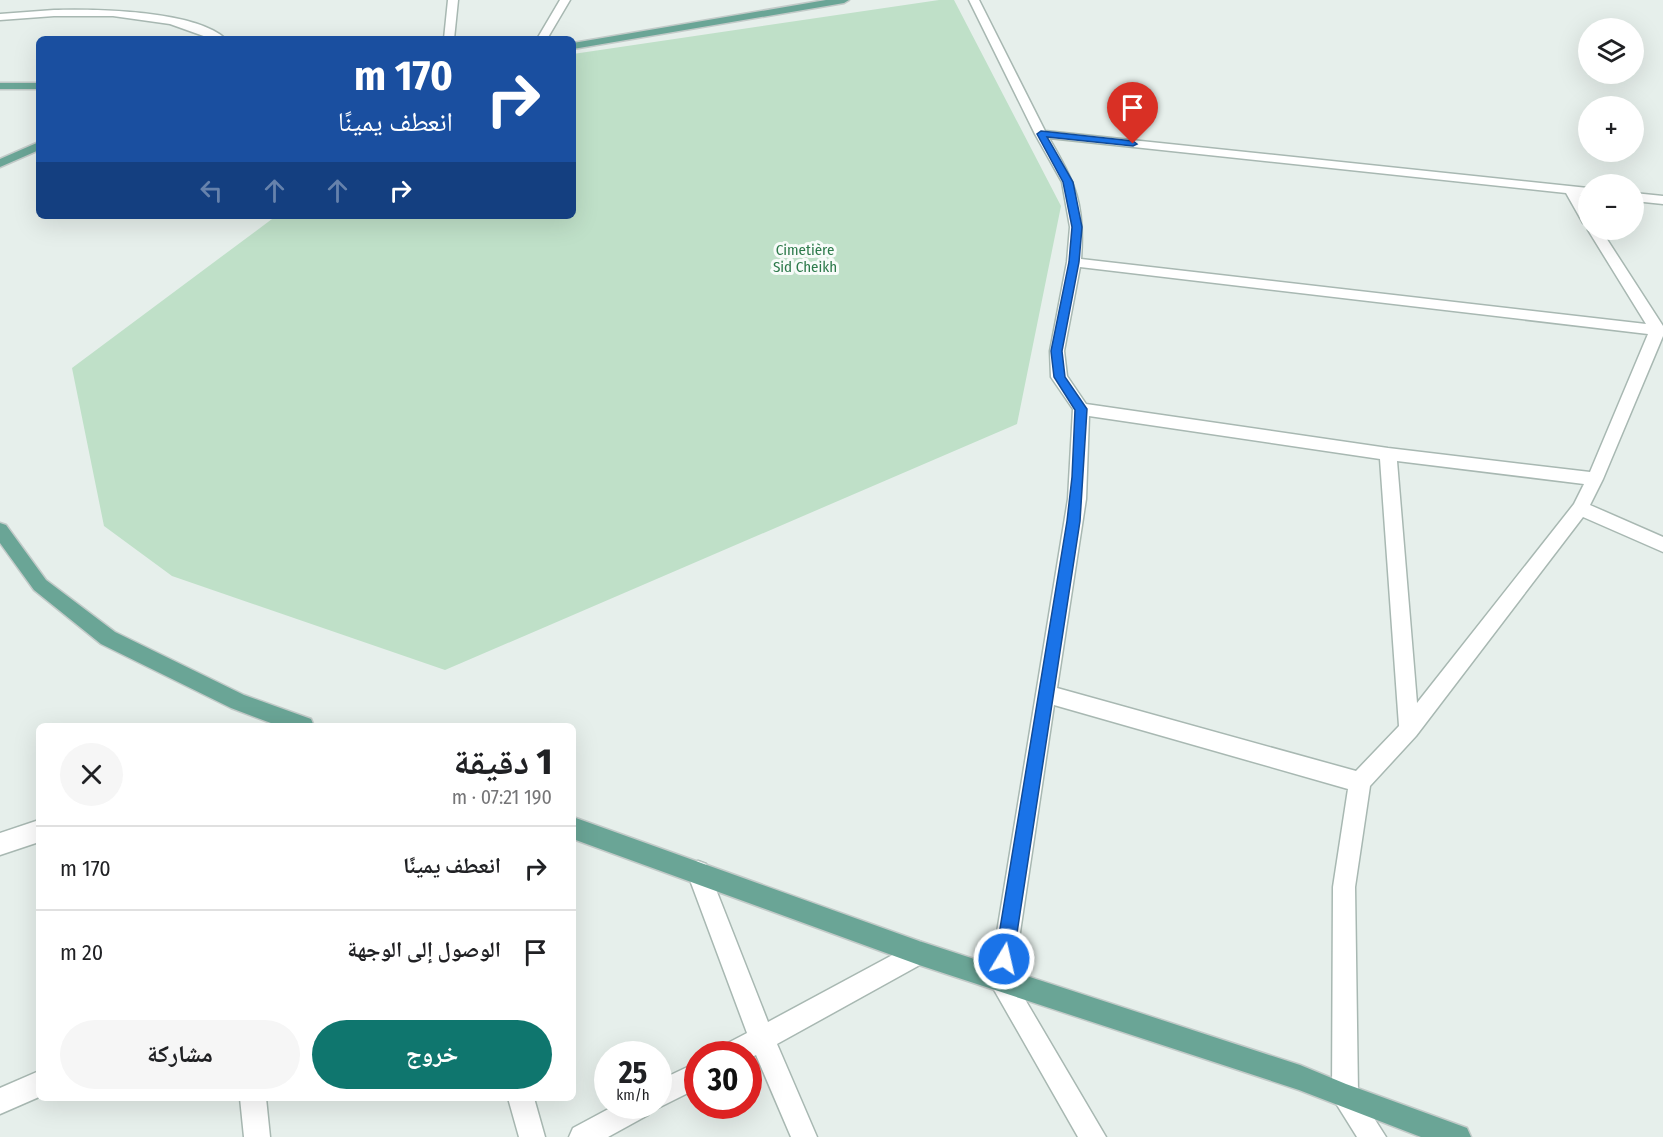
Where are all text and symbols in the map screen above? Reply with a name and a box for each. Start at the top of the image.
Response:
map controls [1578,18,1644,240]
button: layers [1578,18,1644,84]
text: 170 m [354,51,453,101]
icon: right [474,60,552,138]
pin [1107,82,1158,144]
icon: arrive [1116,91,1149,124]
button: + [1578,96,1644,162]
text: انعطف يمينًا [338,106,453,138]
icon: left [195,174,228,207]
icon: ahead [258,174,291,207]
icon: ahead [321,174,354,207]
icon: right [384,174,417,207]
button: − [1578,174,1644,240]
park label: Cimetière Sid Cheikh [773,241,837,276]
text: 1 دقيقة [454,740,552,784]
button: close [60,743,123,806]
text: 190 m · 07:21 [452,785,552,809]
text: انعطف يمينًا [403,852,501,879]
icon: right [519,852,552,885]
text: 170 m [60,855,111,882]
position arrow [972,927,1036,991]
text: الوصول إلى الوجهة [347,936,501,963]
icon: arrive [519,936,552,969]
text: 20 m [60,939,103,966]
button: مشاركة [60,1020,300,1089]
button: خروج [312,1020,552,1089]
speed limit sign: 30 [684,1041,762,1119]
text: 25 [619,1055,647,1091]
text: km/h [616,1086,650,1104]

